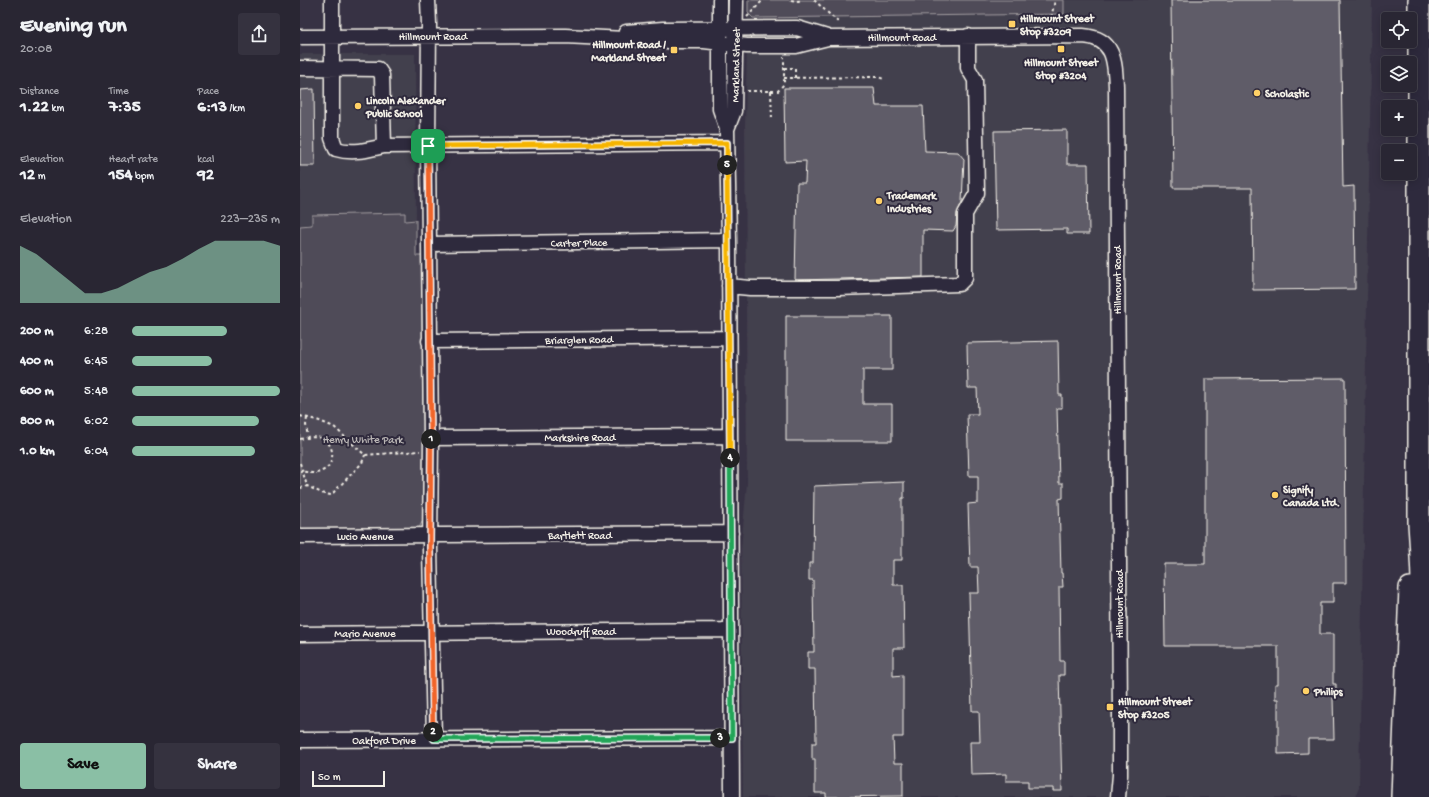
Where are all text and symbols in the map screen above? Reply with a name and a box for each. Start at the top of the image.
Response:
map controls [1381,12,1417,180]
button: locate [1381,12,1417,48]
button: share [238,13,280,55]
place label: Hillmount Street Stop #3209 [1020,13,1095,39]
text: Evening run [20,14,127,40]
marker: Hillmount Street Stop #3209 [1007,19,1017,29]
street label: Markland Street [730,26,744,102]
street label: Hillmount Road [399,32,469,44]
street label: Hillmount Road [868,33,938,45]
place label: Hillmount Road / Markland Street [591,39,667,65]
text: 20:08 [20,42,52,57]
marker: Hillmount Street Stop #3204 [1056,44,1066,54]
marker: Hillmount Road / Markland Street [669,45,679,55]
button: layers [1381,56,1417,92]
place label: Hillmount Street Stop #3204 [1024,57,1099,83]
text: Distance [20,86,59,98]
text: Time [109,86,129,98]
text: Pace [197,86,219,98]
marker: Scholastic [1252,88,1262,98]
place label: Scholastic [1265,88,1310,101]
place label: Lincoln Alexander Public School [365,96,446,121]
text: 1.22 [20,98,49,118]
text: 7:35 [109,98,141,118]
text: 6:13 [197,98,227,118]
button: + [1381,100,1417,136]
marker: Lincoln Alexander Public School [353,101,363,111]
text: km [49,103,64,115]
text: /km [227,103,245,115]
pin [411,129,445,163]
icon: arrive [417,135,439,157]
button: − [1381,144,1417,180]
text: Elevation [20,154,64,166]
text: Heart rate [109,154,158,166]
text: kcal [197,154,215,166]
pin: 5 [717,155,737,175]
text: 5 [724,159,730,171]
text: 12 [20,166,35,186]
text: 154 [109,166,133,186]
text: 92 [197,166,214,186]
text: m [35,171,46,183]
text: bpm [133,171,154,183]
place label: Trademark Industries [886,191,938,216]
marker: Trademark Industries [874,196,884,206]
text: Elevation [20,212,72,227]
text: 223–235 m [220,212,280,227]
street label: Carter Place [551,238,608,250]
street label: Hillmount Road [1113,244,1125,314]
text: 200 m [20,324,53,339]
text: 6:28 [84,324,108,339]
street label: Briarglen Road [544,334,615,348]
text: 400 m [20,354,53,369]
text: 6:45 [84,354,108,369]
text: 600 m [20,384,54,399]
text: 5:48 [84,384,108,399]
text: 800 m [20,414,54,429]
text: 6:02 [84,414,108,429]
pin: 1 [421,429,441,449]
text: 1 [429,433,433,445]
street label: Markshire Road [544,433,617,445]
park label: Henry White Park [323,435,404,447]
text: 1.0 km [20,444,55,459]
text: 6:04 [84,444,108,459]
pin: 4 [720,448,740,468]
text: 4 [727,452,733,464]
place label: Signify Canada Ltd. [1282,484,1340,510]
marker: Signify Canada Ltd. [1270,490,1280,500]
street label: Bartlett Road [547,531,613,543]
street label: Lucio Avenue [337,532,394,544]
street label: Hillmount Road [1115,568,1127,638]
street label: Woodruff Road [546,626,617,639]
street label: Mario Avenue [334,629,396,641]
marker: Philips [1301,686,1311,696]
place label: Philips [1313,687,1344,699]
place label: Hillmount Street Stop #3205 [1118,696,1193,722]
marker: Hillmount Street Stop #3205 [1105,702,1115,712]
pin: 2 [423,722,443,742]
text: 2 [430,726,436,738]
pin: 3 [710,728,730,748]
text: 3 [717,732,723,744]
street label: Oakford Drive [352,735,416,748]
button: Save [20,743,146,789]
button: Share [154,743,280,789]
scale bar [312,769,385,788]
text: 50 m [318,772,340,784]

